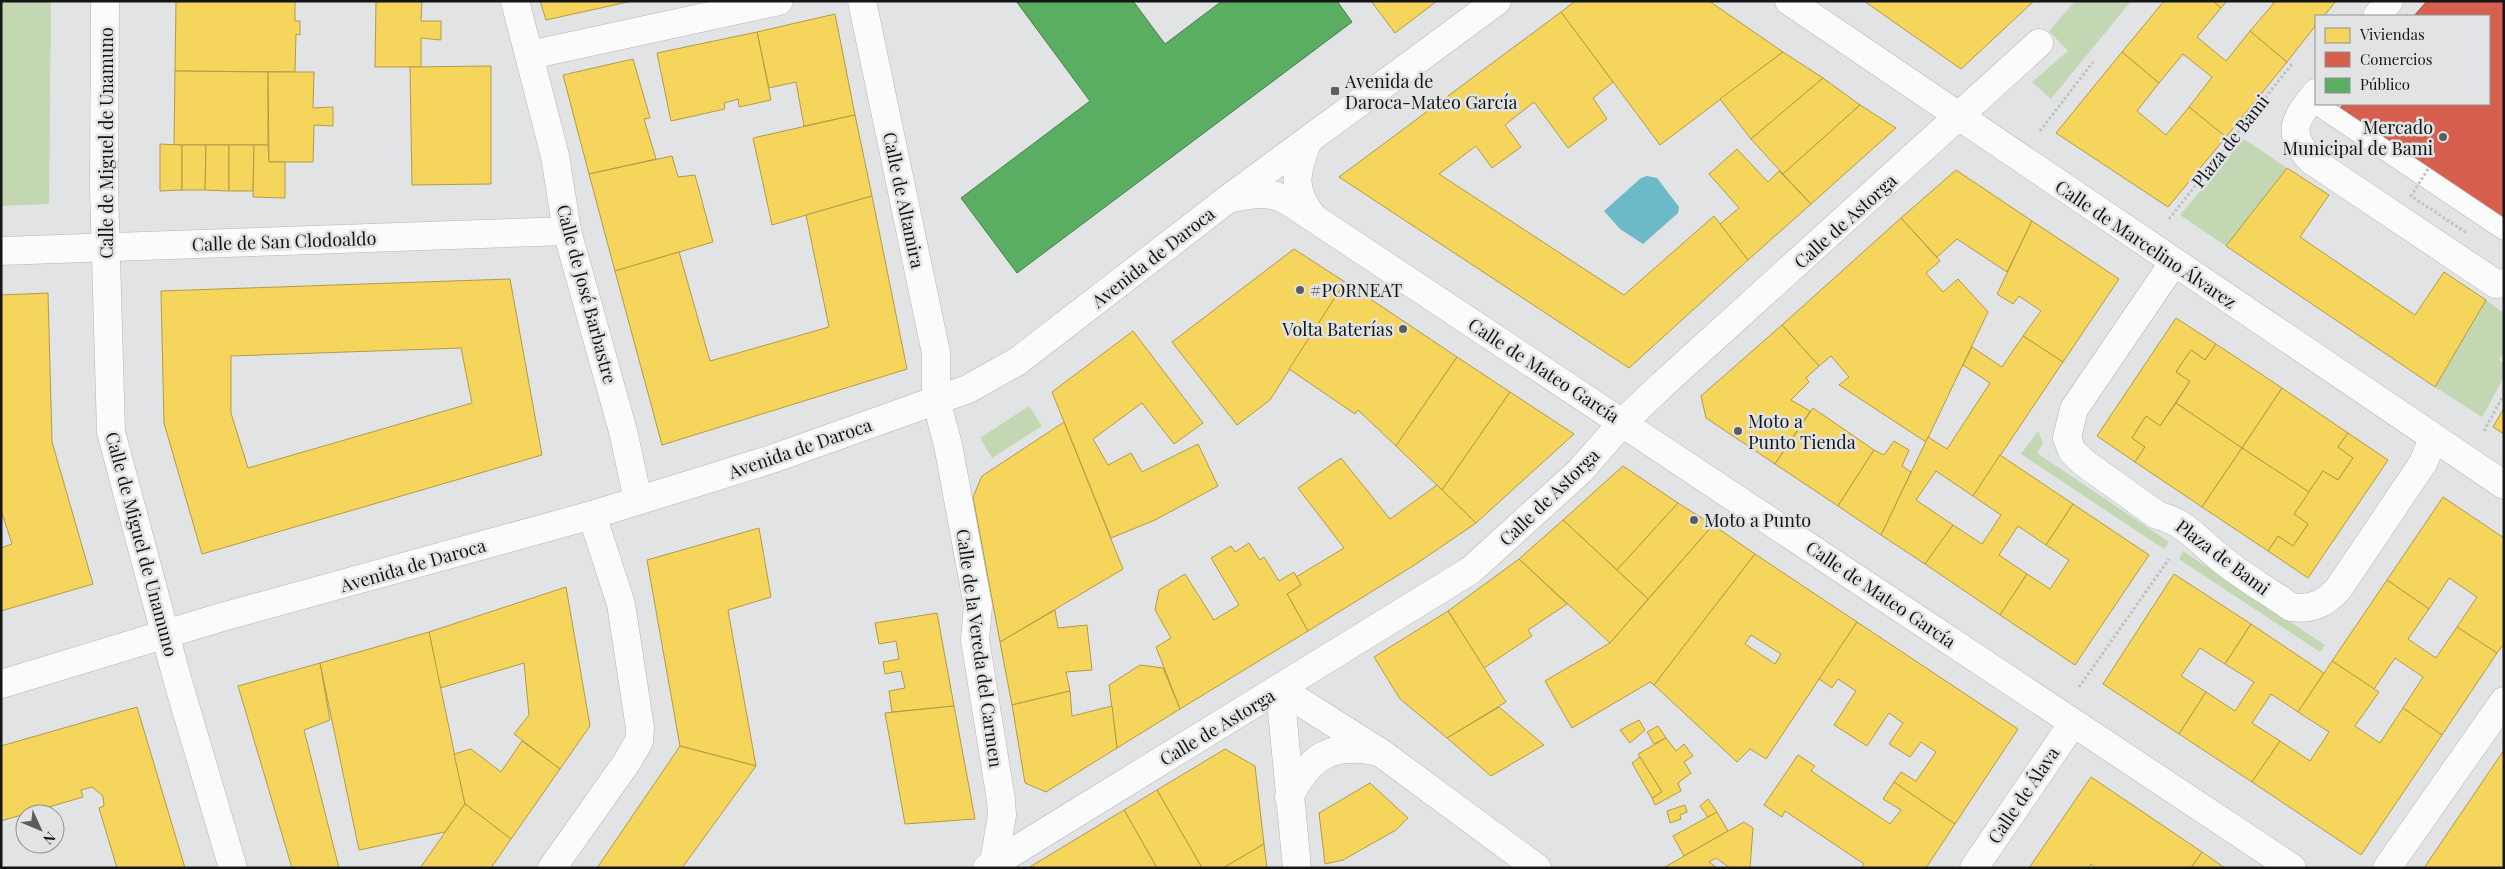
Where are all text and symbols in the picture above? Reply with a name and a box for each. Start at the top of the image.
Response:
legend [2315,15,2490,105]
text: Viviendas [2359,24,2425,44]
street label: Calle de Miguel de Unamuno [94,27,118,259]
text: Comercios [2360,49,2432,69]
place label: Avenida de Daroca-Mateo García [1344,69,1517,114]
text: Público [2360,74,2410,94]
marker: Avenida de Daroca-Mateo García [1329,85,1341,97]
street label: Plaza de Bami [2186,90,2274,192]
place label: Mercado Municipal de Bami [2282,115,2433,160]
street label: Calle de Altamira [878,130,930,270]
marker: Mercado Municipal de Bami [2437,131,2449,143]
street label: Calle de Astorga [1789,168,1902,274]
street label: Calle de Marcelino Álvarez [2051,174,2241,314]
street label: Avenida de Daroca [1086,201,1219,313]
street label: Calle de José Barbastre [552,202,622,386]
street label: Calle de San Clodoaldo [191,226,377,256]
place label: #PORNEAT [1310,278,1402,302]
marker: #PORNEAT [1294,284,1306,296]
street label: Calle de Mateo García [1464,312,1624,428]
place label: Volta Baterías [1281,317,1393,341]
marker: Volta Baterías [1397,323,1409,335]
place label: Moto a Punto Tienda [1748,409,1856,454]
street label: Avenida de Daroca [724,412,875,484]
marker: Moto a Punto Tienda [1732,425,1744,437]
street label: Calle de Miguel de Unamuno [100,429,184,659]
street label: Calle de Astorga [1494,443,1604,551]
place label: Moto a Punto [1704,508,1811,532]
marker: Moto a Punto [1688,514,1700,526]
street label: Plaza de Bami [2171,514,2275,600]
street label: Calle de la Vereda del Carmen [951,527,1009,769]
street label: Avenida de Daroca [337,533,488,597]
street label: Calle de Mateo García [1801,535,1961,653]
street label: Calle de Astorga [1155,683,1279,771]
street label: Calle de Álava [1982,742,2064,848]
north arrow [15,804,65,854]
text: N [39,828,60,849]

